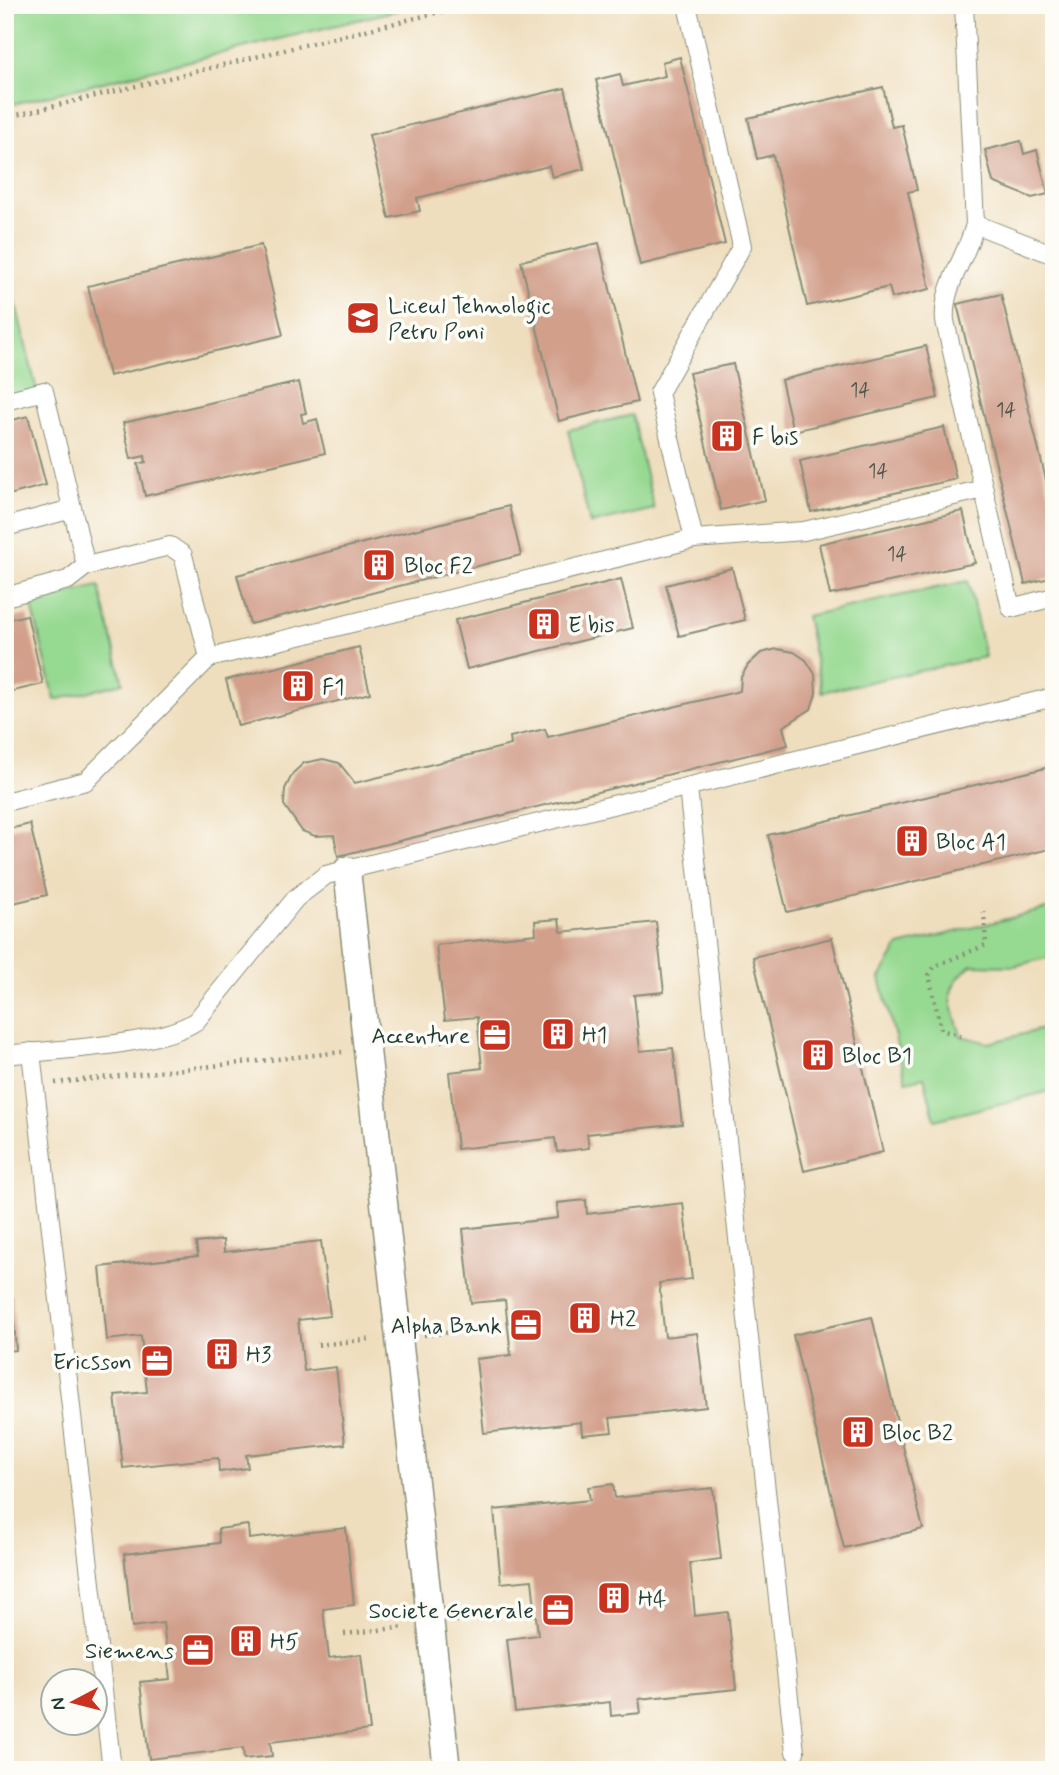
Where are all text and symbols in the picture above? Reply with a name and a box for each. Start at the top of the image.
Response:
place label: Liceul Tehnologic Petru Poni [388,292,551,348]
school or university icon: Liceul Tehnologic Petru Poni [344,299,382,337]
house number: 14 [850,378,870,403]
house number: 14 [996,398,1016,423]
building icon: F bis [708,417,746,455]
place label: F bis [752,423,798,453]
house number: 14 [868,459,888,484]
house number: 14 [887,542,907,567]
building icon: Bloc F2 [360,546,398,584]
place label: Bloc F2 [404,552,473,582]
building icon: E bis [525,605,563,643]
place label: E bis [568,611,615,641]
building icon: F1 [279,667,317,705]
place label: F1 [322,673,345,703]
building icon: Bloc A1 [893,822,931,860]
place label: Bloc A1 [936,828,1006,858]
building icon: H1 [539,1015,577,1053]
office icon: Accenture [476,1016,514,1054]
place label: H1 [582,1021,607,1051]
place label: Accenture [371,1022,470,1052]
building icon: Bloc B1 [799,1036,837,1074]
place label: Bloc B1 [842,1042,912,1072]
building icon: H2 [566,1299,604,1337]
place label: H2 [610,1305,636,1335]
office icon: Alpha Bank [507,1306,545,1344]
place label: Alpha Bank [391,1312,502,1342]
building icon: H3 [203,1335,241,1373]
place label: H3 [246,1341,271,1371]
office icon: Ericsson [138,1342,176,1380]
place label: Ericsson [53,1348,132,1378]
building icon: Bloc B2 [839,1413,877,1451]
place label: Bloc B2 [882,1419,953,1449]
building icon: H4 [595,1579,633,1617]
place label: H4 [638,1585,666,1615]
office icon: Societe Generale [539,1591,577,1629]
place label: Societe Generale [369,1597,534,1627]
building icon: H5 [227,1622,265,1660]
place label: H5 [270,1628,299,1658]
office icon: Siemens [179,1631,217,1669]
place label: Siemens [85,1637,174,1667]
north arrow [38,1666,108,1736]
text: N [45,1696,72,1712]

